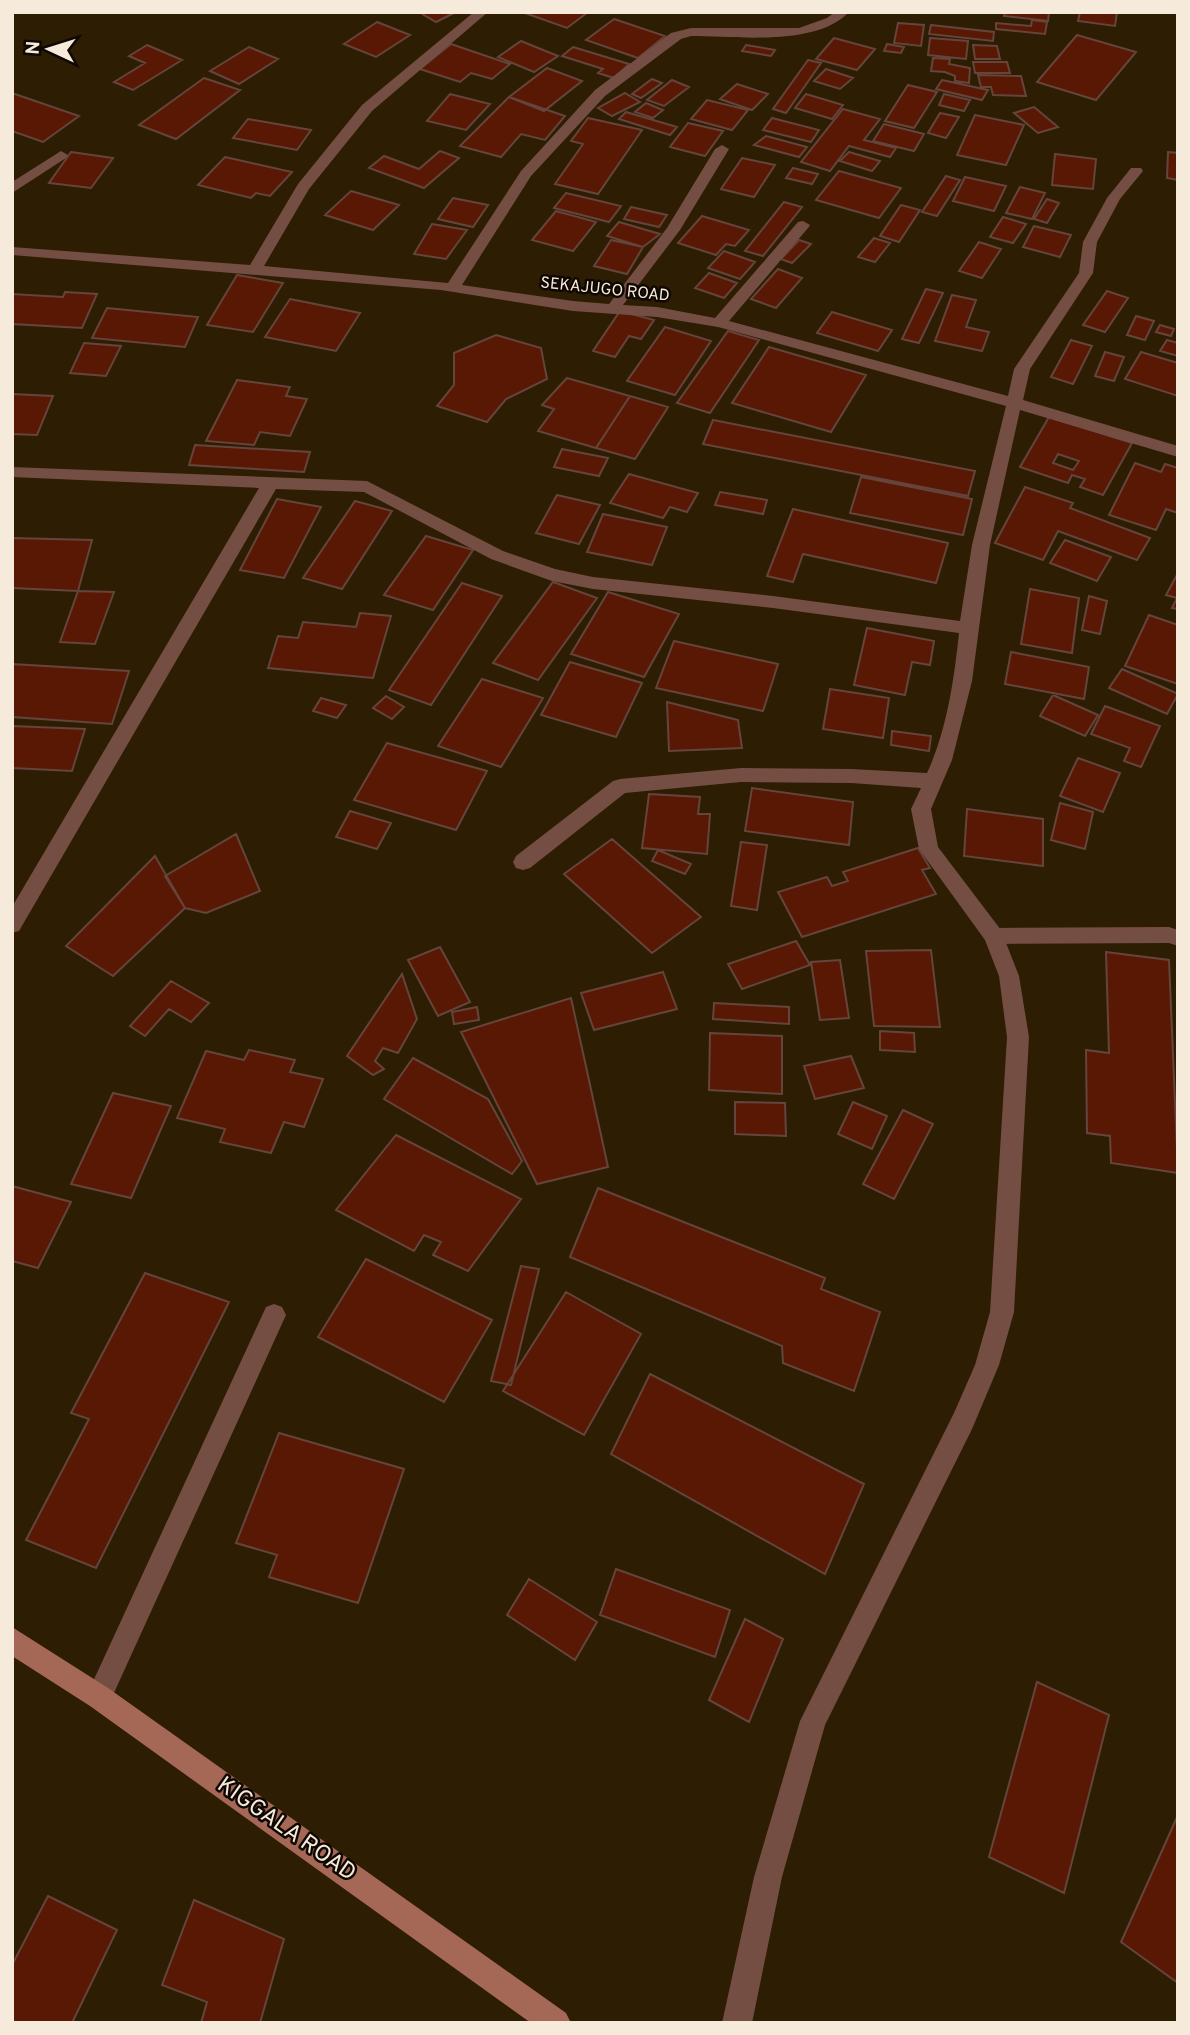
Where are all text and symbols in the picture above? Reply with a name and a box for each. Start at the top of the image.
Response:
north arrow [14,14,84,84]
text: N [22,40,46,56]
street label: SEKAJUGO ROAD [539,273,671,307]
street label: KIGGALA ROAD [211,1771,361,1889]

